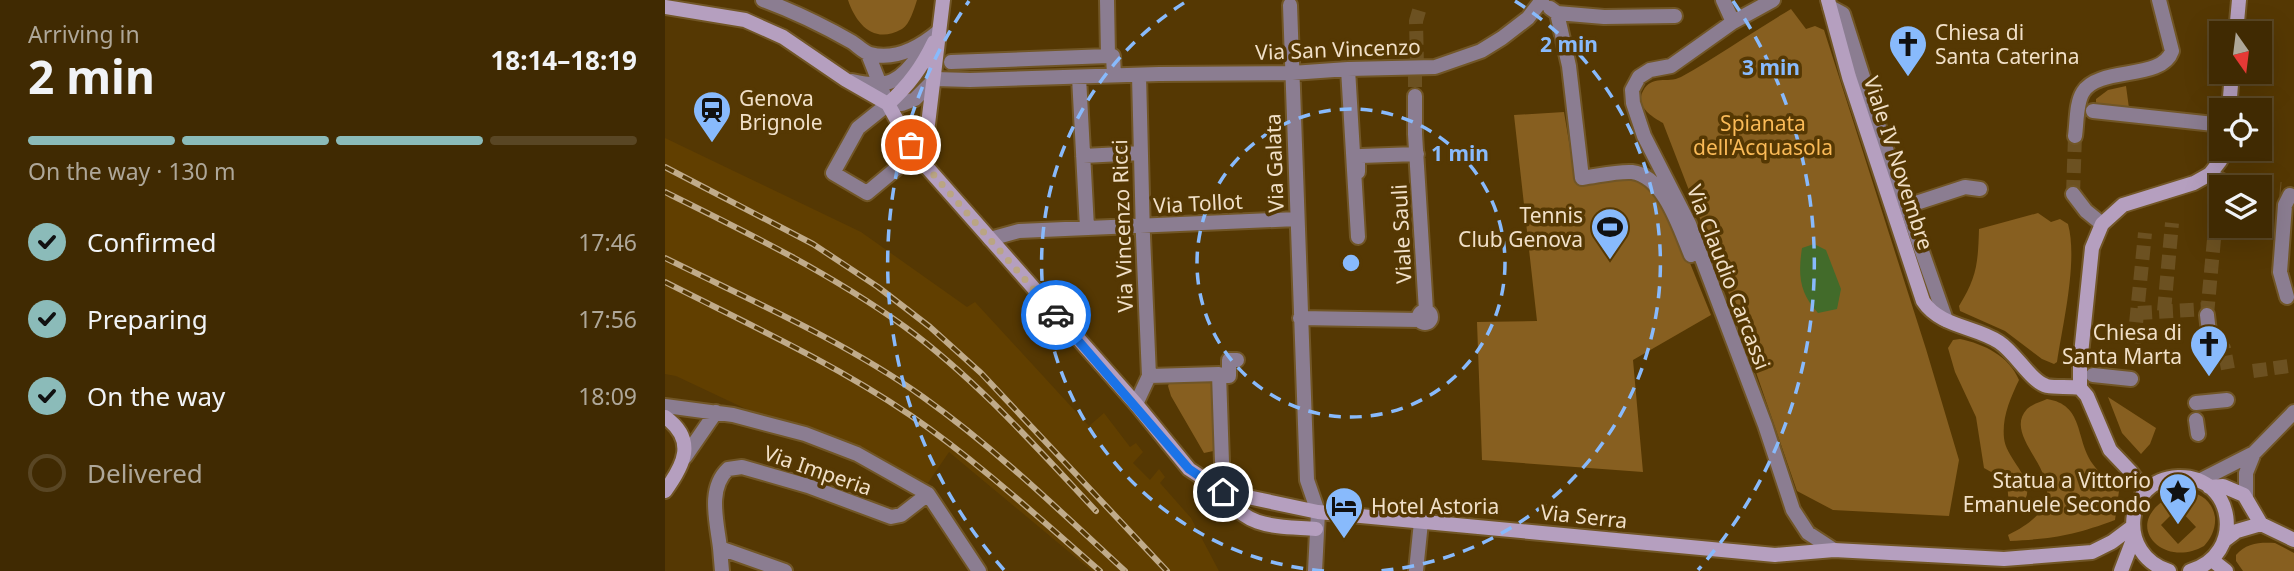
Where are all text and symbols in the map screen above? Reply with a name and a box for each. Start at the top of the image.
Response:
text: Arriving in [28,18,140,50]
place label: Chiesa di Santa Caterina [1935,18,2079,70]
north arrow [2209,21,2271,84]
map controls [2209,21,2272,238]
church icon: Chiesa di Santa Caterina [1887,23,1929,78]
text: 2 min [1540,30,1598,58]
street label: Via San Vincenzo [1255,32,1421,66]
text: 18:14–18:19 [490,42,637,78]
text: 2 min [28,45,155,107]
text: 3 min [1742,53,1800,81]
street label: Viale IV Novembre [1858,73,1940,253]
place label: Genova Brignole [739,84,823,136]
station icon: Genova Brignole [691,89,733,144]
button: locate [2209,98,2272,161]
park label: Spianata dell'Acquasola [1693,109,1833,161]
street label: Via Galata [1258,113,1290,213]
pin [881,115,941,175]
icon: bag [892,126,930,164]
street label: Via Vincenzo Ricci [1105,139,1139,313]
text: 1 min [1431,139,1489,167]
text: On the way · 130 m [28,155,235,187]
button: layers [2209,175,2272,238]
street label: Via Claudio Carcassi [1681,181,1777,373]
street label: Viale Sauli [1384,184,1418,284]
street label: Via Tollot [1153,187,1244,219]
place label: Tennis Club Genova [1458,201,1583,253]
sports icon: Tennis Club Genova [1589,206,1631,261]
icon: check [28,223,66,261]
text: Confirmed [87,224,217,260]
text: 17:46 [578,226,637,258]
centre of rings [1339,251,1363,275]
courier [1021,280,1091,350]
icon: car [1037,296,1075,334]
icon: check [28,300,66,338]
text: Preparing [87,301,208,337]
text: 17:56 [578,303,637,335]
place label: Chiesa di Santa Marta [2062,318,2182,370]
church icon: Chiesa di Santa Marta [2188,323,2230,378]
icon: check [28,377,66,415]
text: On the way [87,378,225,414]
text: 18:09 [578,380,637,412]
street label: Via Imperia [760,438,876,502]
text: Delivered [87,455,203,491]
pin [1193,462,1253,522]
place label: Statua a Vittorio Emanuele Secondo [1963,466,2151,518]
place icon: Statua a Vittorio Emanuele Secondo [2157,471,2199,526]
icon: home [1204,473,1242,511]
hotel icon: Hotel Astoria [1323,485,1365,540]
place label: Hotel Astoria [1371,492,1499,520]
street label: Via Serra [1539,498,1629,534]

